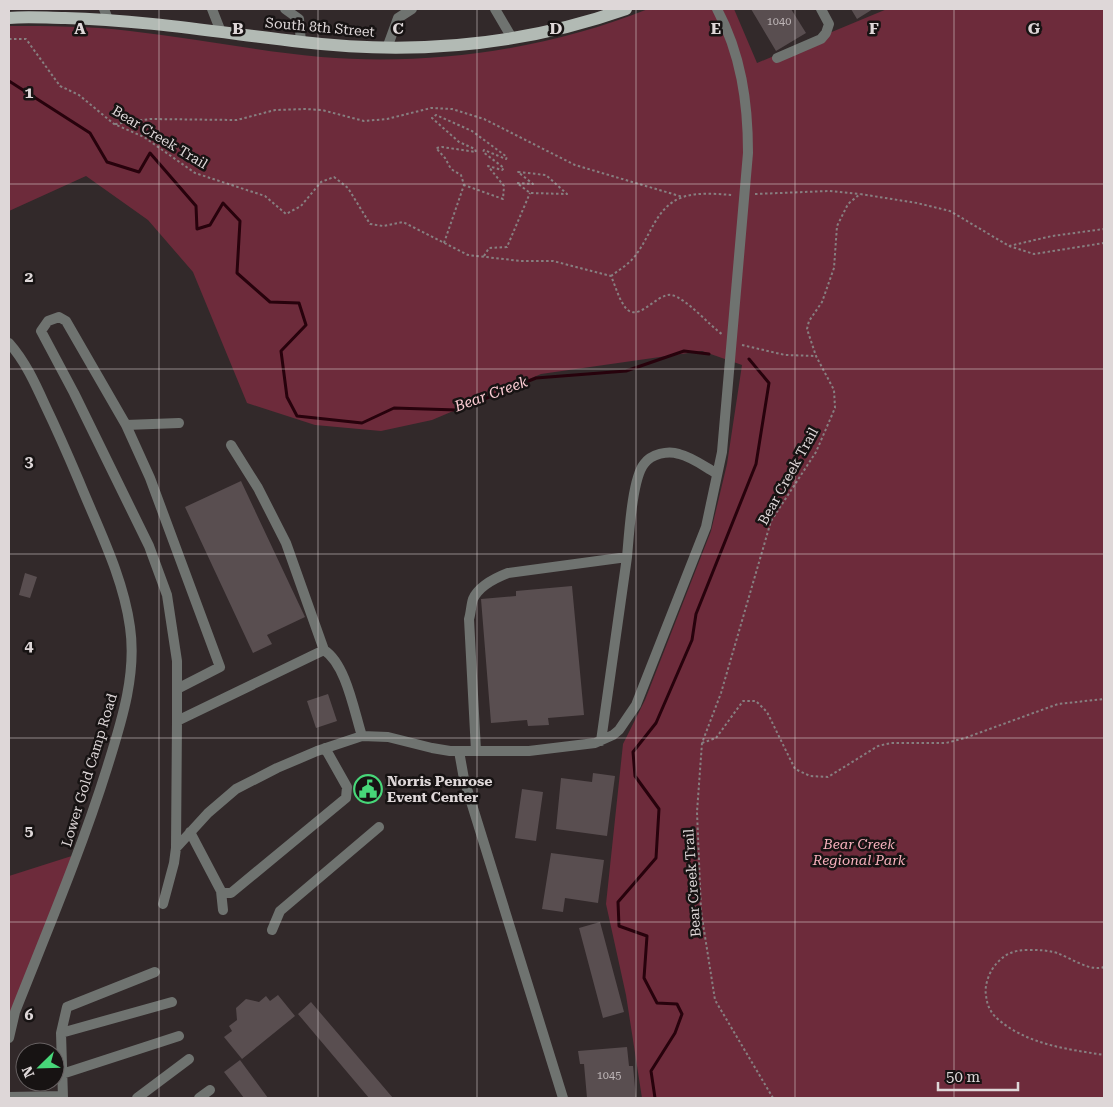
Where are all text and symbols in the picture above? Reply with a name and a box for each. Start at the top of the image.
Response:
street label: South 8th Street [265,14,375,40]
house number: 1040 [767,15,791,28]
text: A [74,19,86,38]
text: B [232,19,244,38]
text: C [392,19,404,38]
text: D [550,19,563,38]
text: E [711,19,721,38]
text: F [869,19,879,38]
text: G [1028,19,1041,38]
text: 1 [25,83,34,102]
street label: Bear Creek Trail [109,102,211,172]
text: 2 [25,267,34,286]
water label: Bear Creek [451,372,531,416]
street label: Bear Creek Trail [755,424,822,527]
text: 3 [25,452,34,471]
text: 4 [25,636,34,655]
street label: Lower Gold Camp Road [58,691,120,849]
place label: Norris Penrose Event Center [387,773,492,805]
public building icon: Norris Penrose Event Center [353,774,383,804]
text: 5 [25,821,34,840]
street label: Bear Creek Trail [680,828,704,938]
park label: Bear Creek Regional Park [812,836,906,868]
text: 6 [25,1005,34,1024]
north arrow [15,1042,65,1092]
scale bar [938,1060,1018,1092]
text: N [18,1064,38,1080]
text: 50 m [946,1068,981,1086]
house number: 1045 [597,1069,621,1082]

